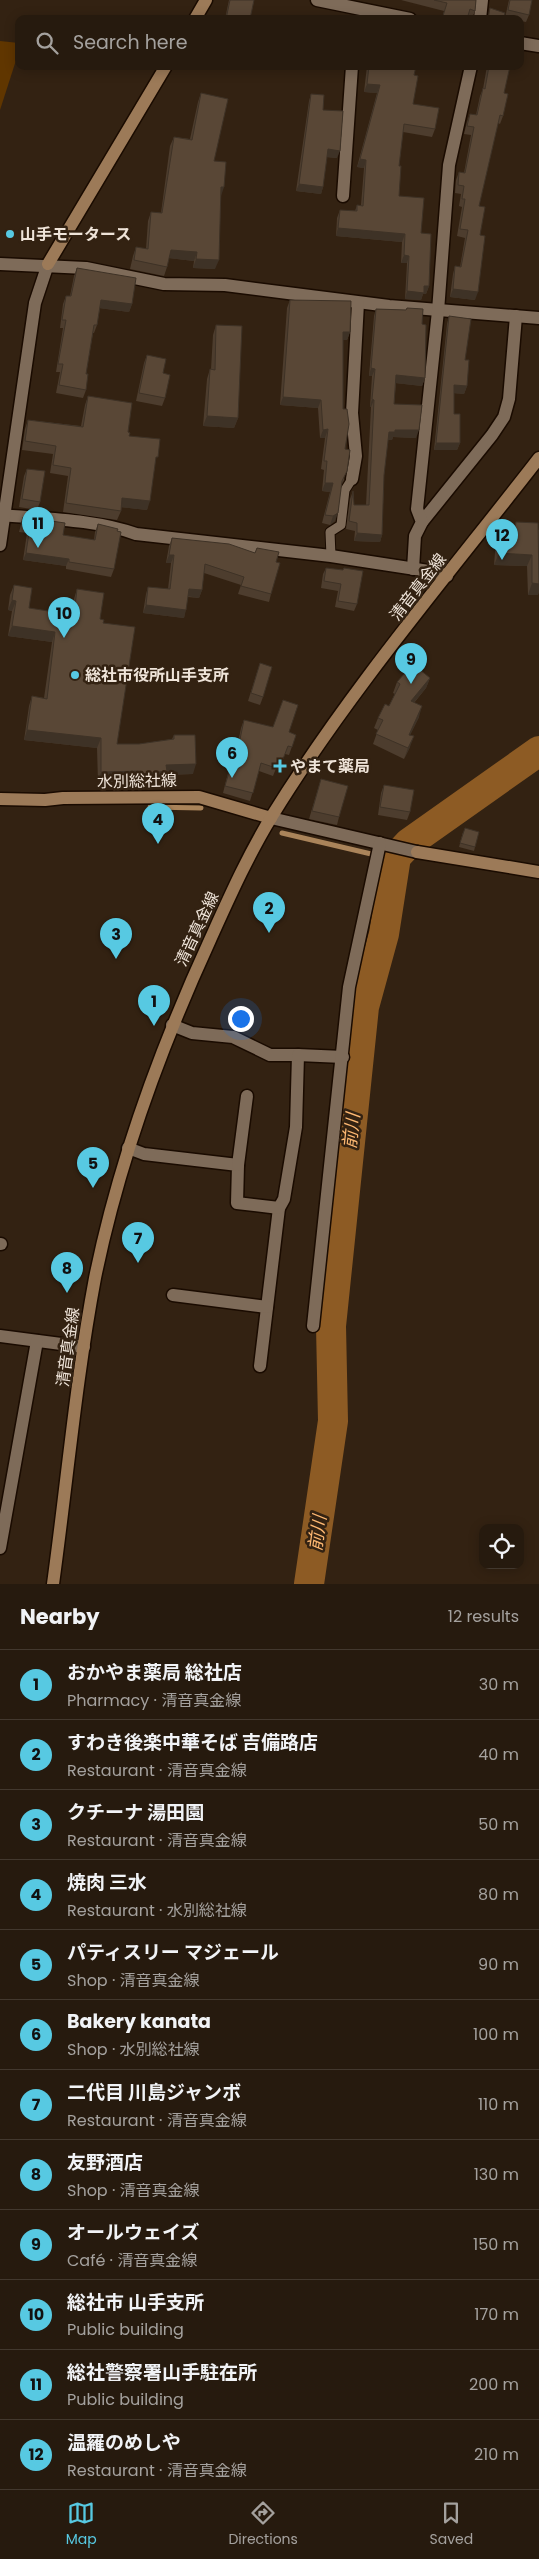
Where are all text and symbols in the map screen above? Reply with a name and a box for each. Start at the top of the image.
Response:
search box [15,15,524,70]
icon: search [33,29,61,57]
text: Search here [73,29,187,56]
place label: 山手モータース [20,223,131,246]
marker: 山手モータース [4,228,16,240]
pin: 11 [22,507,54,548]
pin: 12 [486,519,518,560]
street label: 清音真金線 [384,548,452,626]
pin: 10 [48,597,80,638]
pin: 9 [395,643,427,684]
place label: 総社市役所山手支所 [85,664,229,687]
marker: 総社市役所山手支所 [69,669,81,681]
pin: 6 [216,737,248,778]
place label: やまて薬局 [290,755,370,778]
marker: やまて薬局 [274,760,286,772]
street label: 水別総社線 [97,769,177,793]
pin: 4 [142,803,174,844]
street label: 清音真金線 [170,888,224,970]
pin: 2 [253,892,285,933]
pin: 3 [100,918,132,959]
pin: 1 [138,985,170,1026]
your location [228,1006,254,1032]
water label: 前川 [337,1110,366,1150]
pin: 5 [77,1147,109,1188]
pin: 7 [122,1222,154,1263]
pin: 8 [51,1252,83,1293]
street label: 清音真金線 [51,1306,85,1388]
water label: 前川 [302,1511,332,1553]
map controls [479,1524,524,1569]
button: locate [479,1524,524,1569]
text: Nearby [20,1602,100,1631]
text: 12 results [448,1605,519,1628]
text: おかやま薬局 総社店 [67,1659,242,1686]
text: 1 [33,1673,39,1696]
text: 30 m [479,1673,519,1696]
text: Pharmacy · 清音真金線 [67,1689,241,1712]
text: すわき後楽中華そば 吉備路店 [67,1729,318,1756]
text: 2 [31,1743,41,1766]
text: 40 m [478,1743,519,1766]
text: Restaurant · 清音真金線 [67,1759,247,1782]
text: クチーナ 湯田園 [67,1799,204,1826]
text: 3 [31,1813,41,1836]
text: 50 m [478,1813,519,1836]
text: Restaurant · 清音真金線 [67,1829,247,1852]
text: 焼肉 三水 [67,1869,147,1896]
text: 4 [31,1883,41,1906]
text: 80 m [478,1883,519,1906]
text: Restaurant · 水別総社線 [67,1899,247,1922]
text: パティスリー マジェール [67,1939,279,1966]
text: 5 [31,1953,41,1976]
text: 90 m [478,1953,519,1976]
text: Shop · 清音真金線 [67,1969,200,1992]
text: Bakery kanata [67,2008,211,2035]
text: 6 [31,2023,41,2046]
text: 100 m [473,2023,519,2046]
text: Shop · 水別総社線 [67,2038,200,2061]
text: 二代目 川島ジャンボ [67,2079,241,2106]
text: 7 [32,2093,40,2116]
text: 110 m [478,2093,519,2116]
text: Restaurant · 清音真金線 [67,2109,247,2132]
text: 友野酒店 [67,2149,143,2176]
text: 8 [31,2163,41,2186]
text: 130 m [474,2163,519,2186]
text: Shop · 清音真金線 [67,2179,200,2202]
text: オールウェイズ [67,2219,199,2246]
text: 9 [31,2233,41,2256]
text: 150 m [473,2233,519,2256]
text: Café · 清音真金線 [67,2249,197,2272]
text: 総社市 山手支所 [67,2289,204,2316]
text: 10 [28,2303,44,2326]
text: 170 m [474,2303,519,2326]
text: Public building [67,2318,184,2341]
text: 総社警察署山手駐在所 [67,2359,257,2386]
text: 11 [30,2373,42,2396]
text: 200 m [469,2373,519,2396]
text: Public building [67,2388,184,2411]
text: 温羅のめしや [67,2429,181,2456]
text: 12 [28,2443,44,2466]
text: 210 m [474,2443,519,2466]
text: Restaurant · 清音真金線 [67,2459,247,2482]
tab: Map [66,2499,97,2550]
tab: Directions [228,2499,298,2550]
tab: Saved [429,2499,473,2550]

